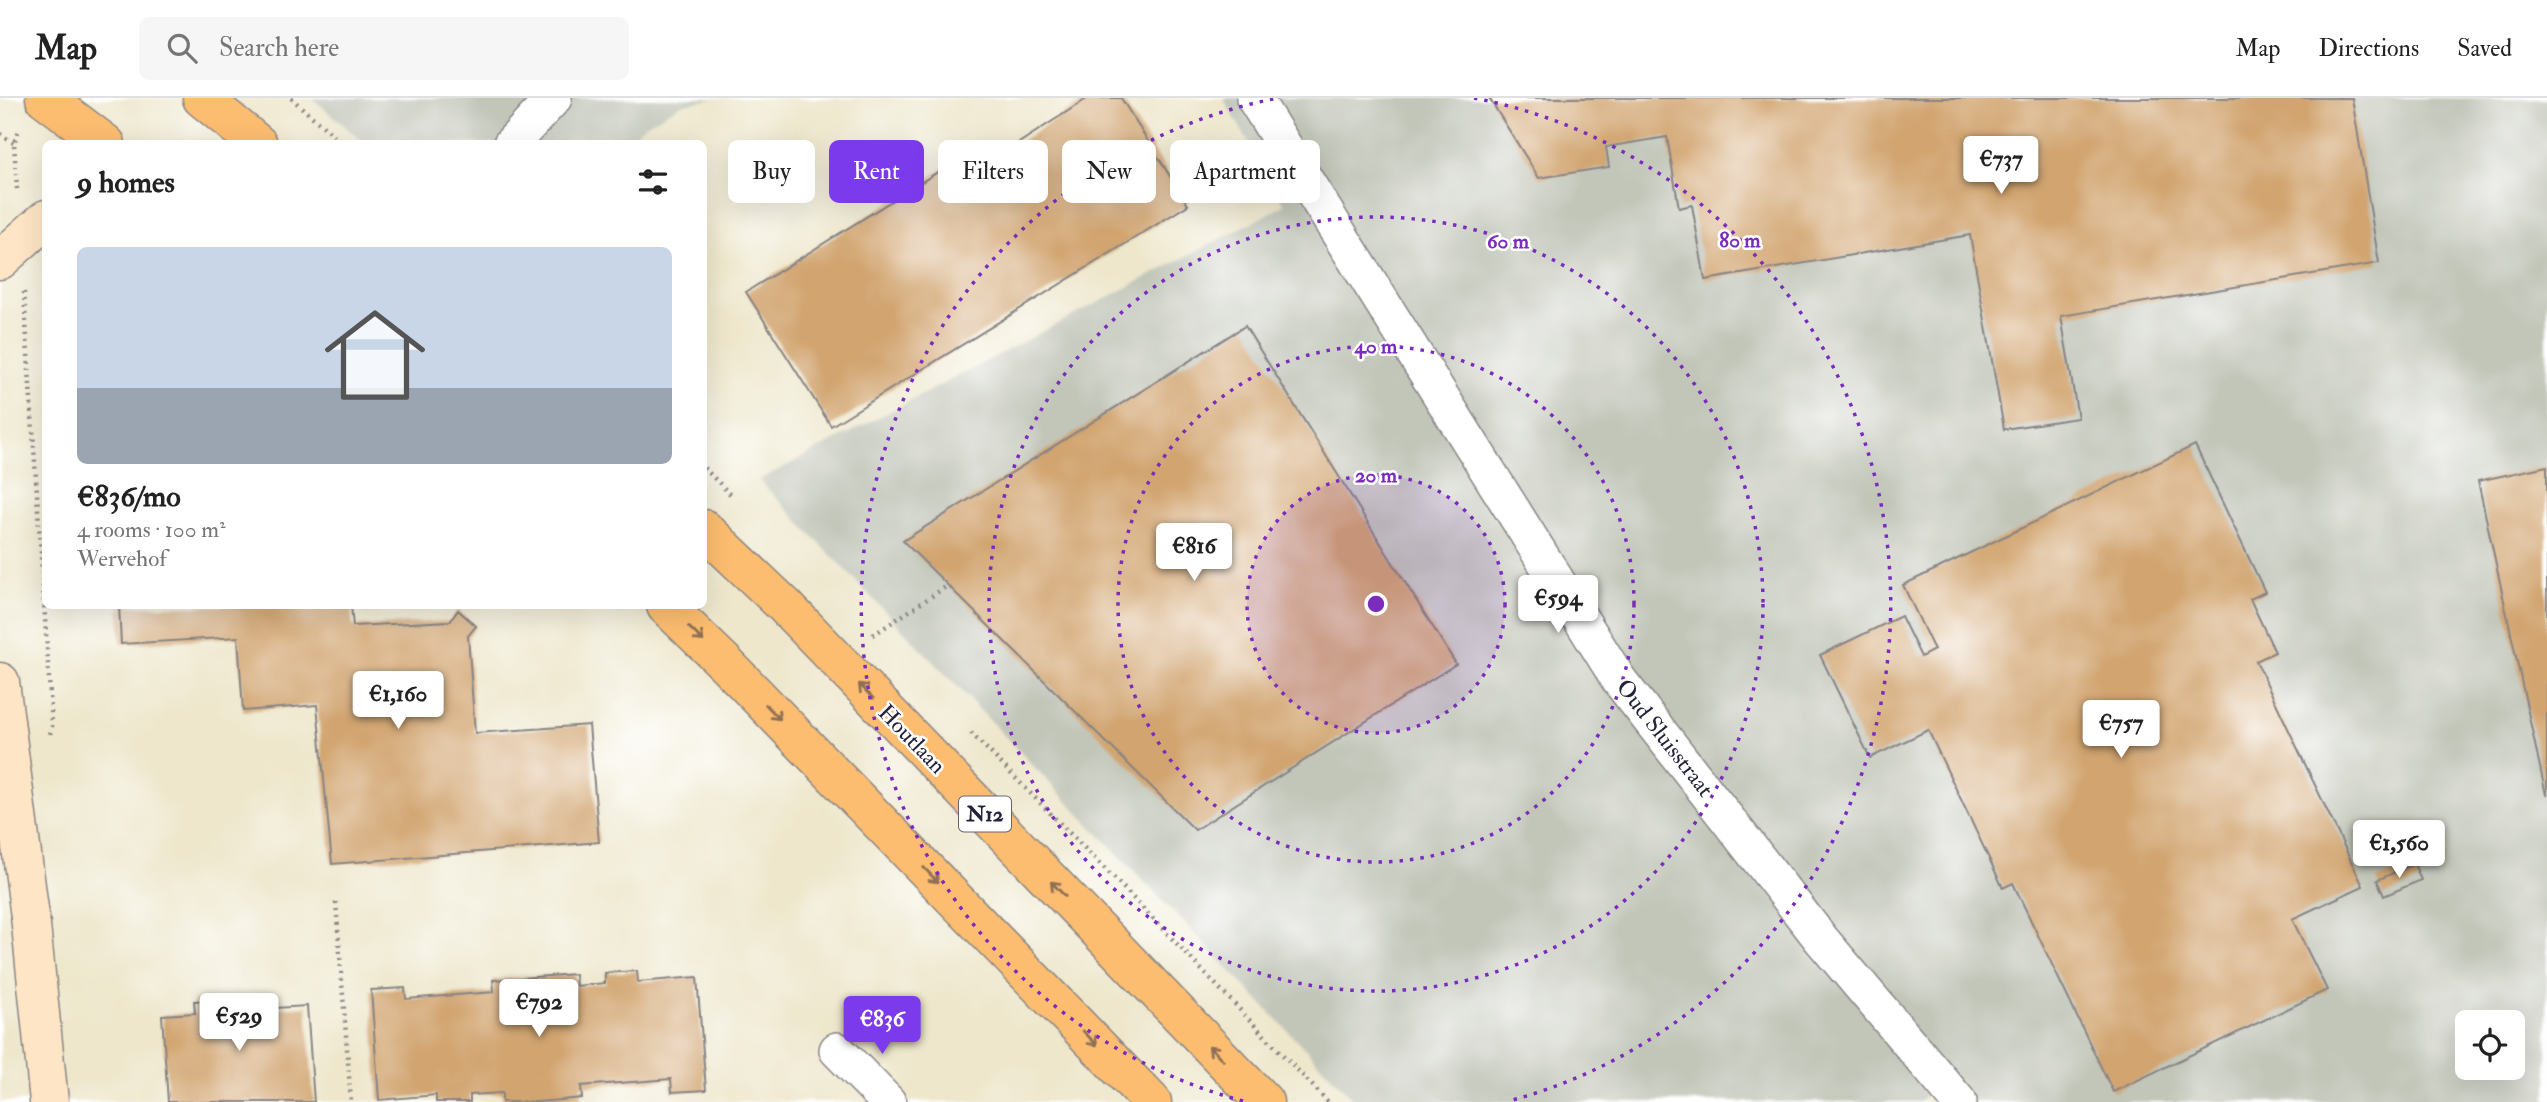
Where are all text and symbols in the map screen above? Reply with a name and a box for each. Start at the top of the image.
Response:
search box [139,17,629,80]
text: Map [35,28,97,69]
icon: search [163,29,201,67]
text: Search here [219,32,339,64]
text: Map [2235,33,2280,64]
text: Directions [2318,33,2419,64]
text: Saved [2457,33,2512,64]
pin: €737 [1960,136,2042,196]
chip: Buy [728,140,815,203]
chip: Rent [829,140,924,203]
chip: Filters [938,140,1048,203]
chip: New [1062,140,1156,203]
chip: Apartment [1170,140,1320,203]
text: €737 [1979,144,2023,173]
icon: filters [634,163,672,201]
text: 9 homes [77,164,175,201]
text: 80 m [1719,227,1761,254]
text: 60 m [1487,228,1530,255]
icon: home [312,292,438,418]
text: 40 m [1354,333,1398,360]
text: 20 m [1355,462,1398,489]
text: €836/mo [77,478,181,515]
text: 4 rooms · 100 m² [77,515,226,544]
pin: €816 [1153,524,1235,583]
text: €816 [1172,531,1216,560]
text: Wervehof [77,544,167,573]
pin: €594 [1517,575,1599,635]
text: €594 [1534,583,1582,612]
centre of rings [1364,592,1388,616]
one-way arrow [687,626,704,643]
pin: €1,160 [341,672,455,731]
street label: Oud Sluisstraat [1610,673,1720,803]
text: €1,160 [369,679,427,708]
one-way arrow [858,682,875,699]
street label: Houtlaan [872,698,952,780]
pin: €757 [2080,700,2162,760]
one-way arrow [764,703,781,720]
text: €757 [2099,708,2143,737]
road number: N12 [959,796,1011,832]
pin: €1,560 [2342,820,2456,880]
text: €1,560 [2369,828,2429,857]
one-way arrow [923,866,940,883]
one-way arrow [1050,881,1067,898]
pin: €792 [498,979,580,1039]
text: €792 [515,987,563,1016]
pin: €529 [198,993,280,1053]
pin: €836 [841,996,923,1056]
text: €529 [216,1001,262,1030]
text: €836 [860,1004,904,1033]
map controls [2455,1010,2525,1080]
button: locate [2455,1010,2525,1080]
one-way arrow [1081,1030,1098,1047]
one-way arrow [1208,1045,1225,1062]

